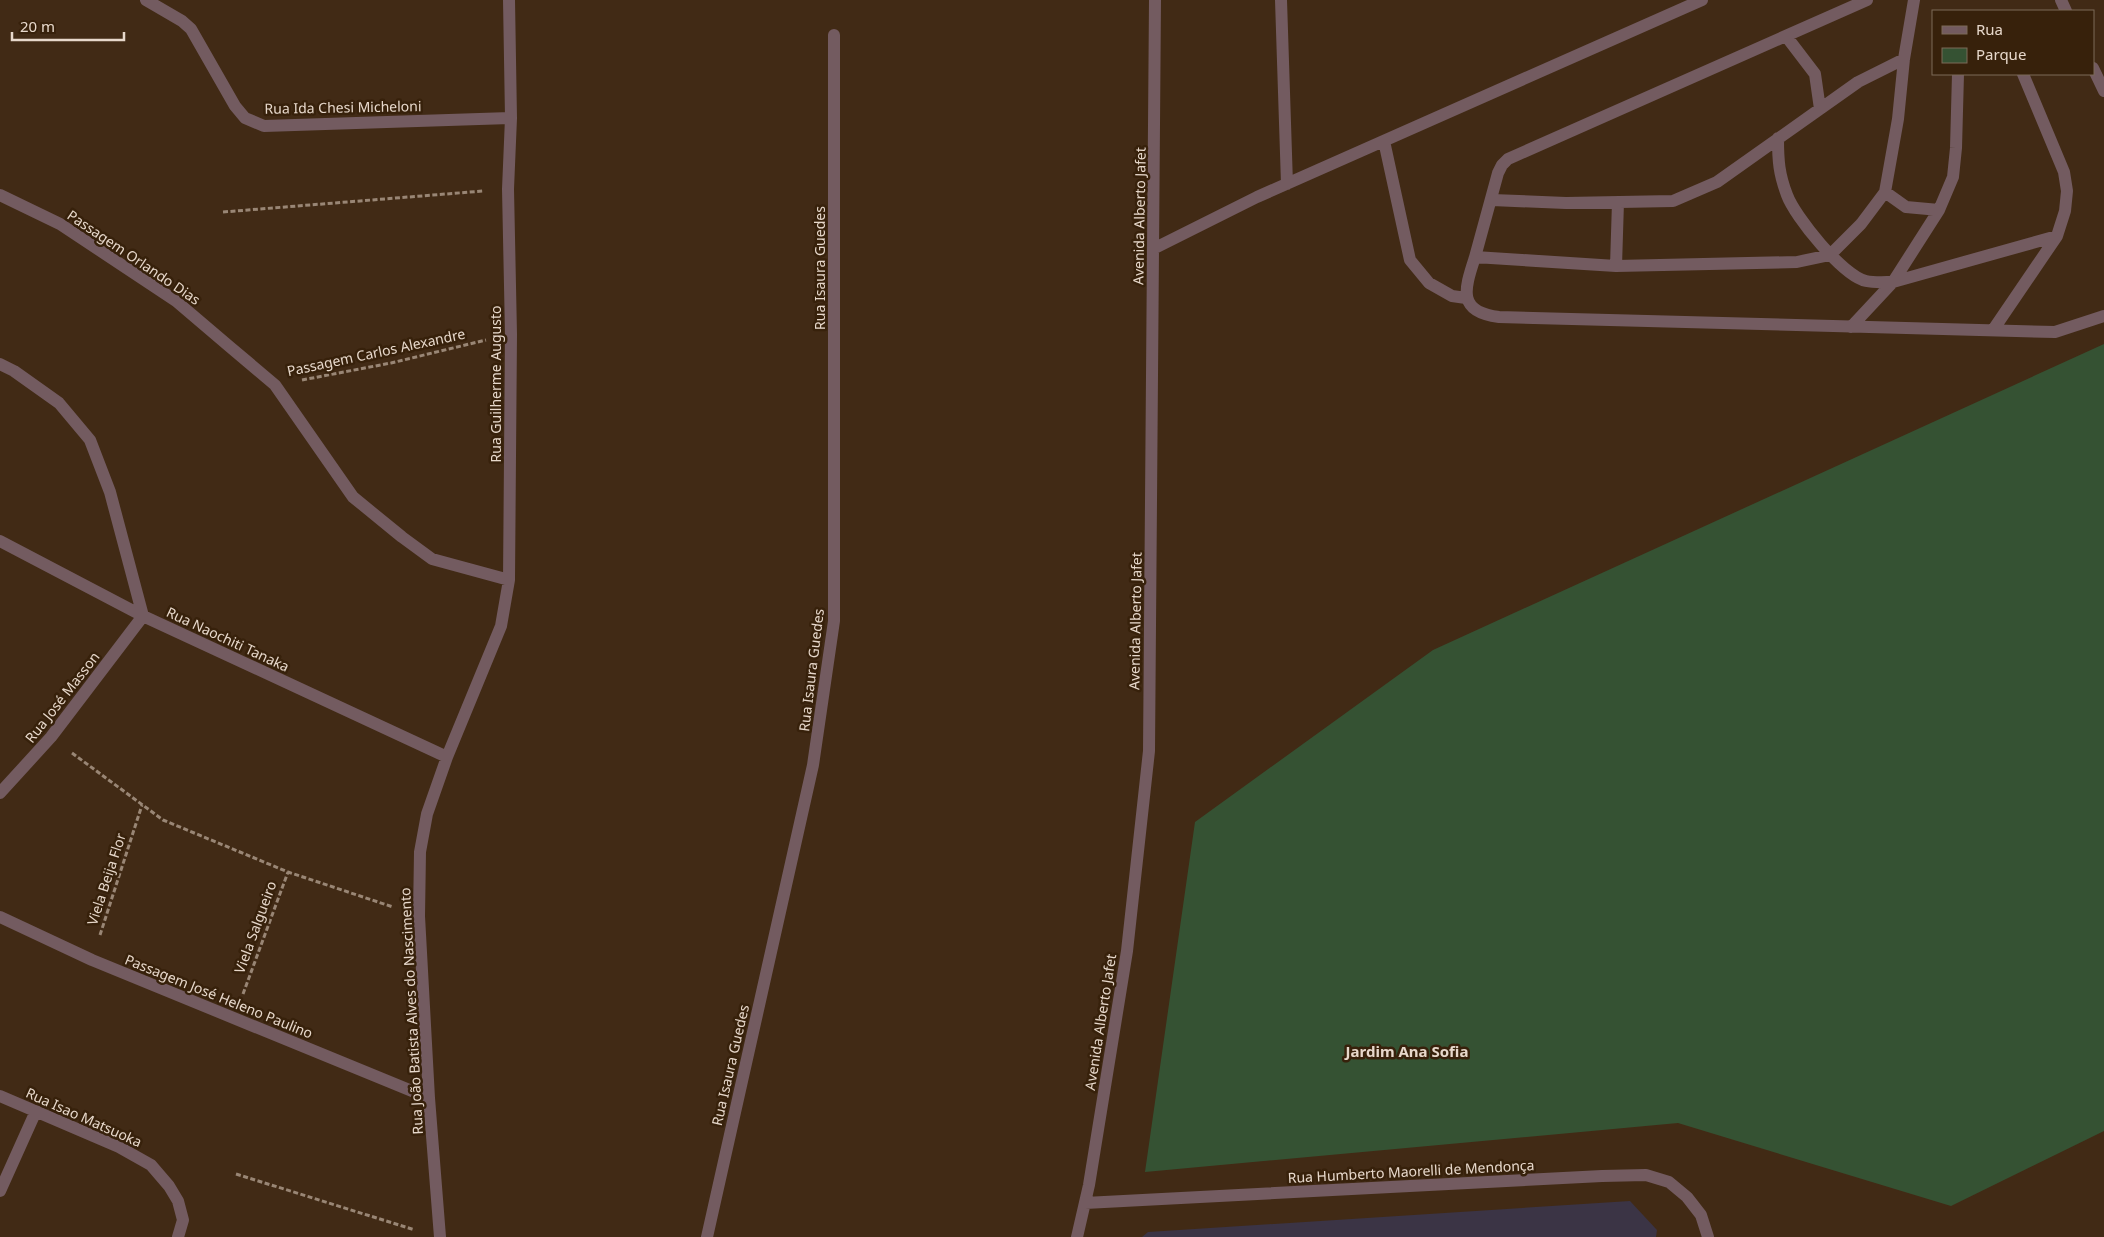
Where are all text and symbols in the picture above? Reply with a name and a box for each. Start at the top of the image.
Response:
scale bar [12,10,125,42]
legend [1932,10,2094,75]
text: 20 m [20,16,55,36]
text: Rua [1976,19,2003,39]
text: Parque [1976,44,2026,64]
street label: Rua Ida Chesi Micheloni [264,96,422,118]
street label: Avenida Alberto Jafet [1128,147,1150,285]
street label: Passagem Orlando Dias [64,205,205,309]
street label: Rua Isaura Guedes [810,206,829,330]
street label: Rua Guilherme Augusto [486,306,505,462]
street label: Passagem Carlos Alexandre [285,324,467,380]
street label: Avenida Alberto Jafet [1124,552,1146,690]
street label: Rua Naochiti Tanaka [164,602,292,676]
street label: Rua Isaura Guedes [794,607,828,733]
street label: Rua José Masson [21,648,103,746]
street label: Viela Beija Flor [82,830,130,928]
street label: Viela Salgueiro [229,878,281,976]
street label: Rua João Batista Alves do Nascimento [395,887,427,1135]
street label: Passagem José Heleno Paulino [122,949,316,1043]
street label: Avenida Alberto Jafet [1080,952,1120,1092]
street label: Rua Isaura Guedes [707,1002,753,1127]
district label: Jardim Ana Sofia [1344,1041,1468,1061]
street label: Rua Isao Matsuoka [23,1083,145,1151]
street label: Rua Humberto Maorelli de Mendonça [1287,1155,1535,1187]

